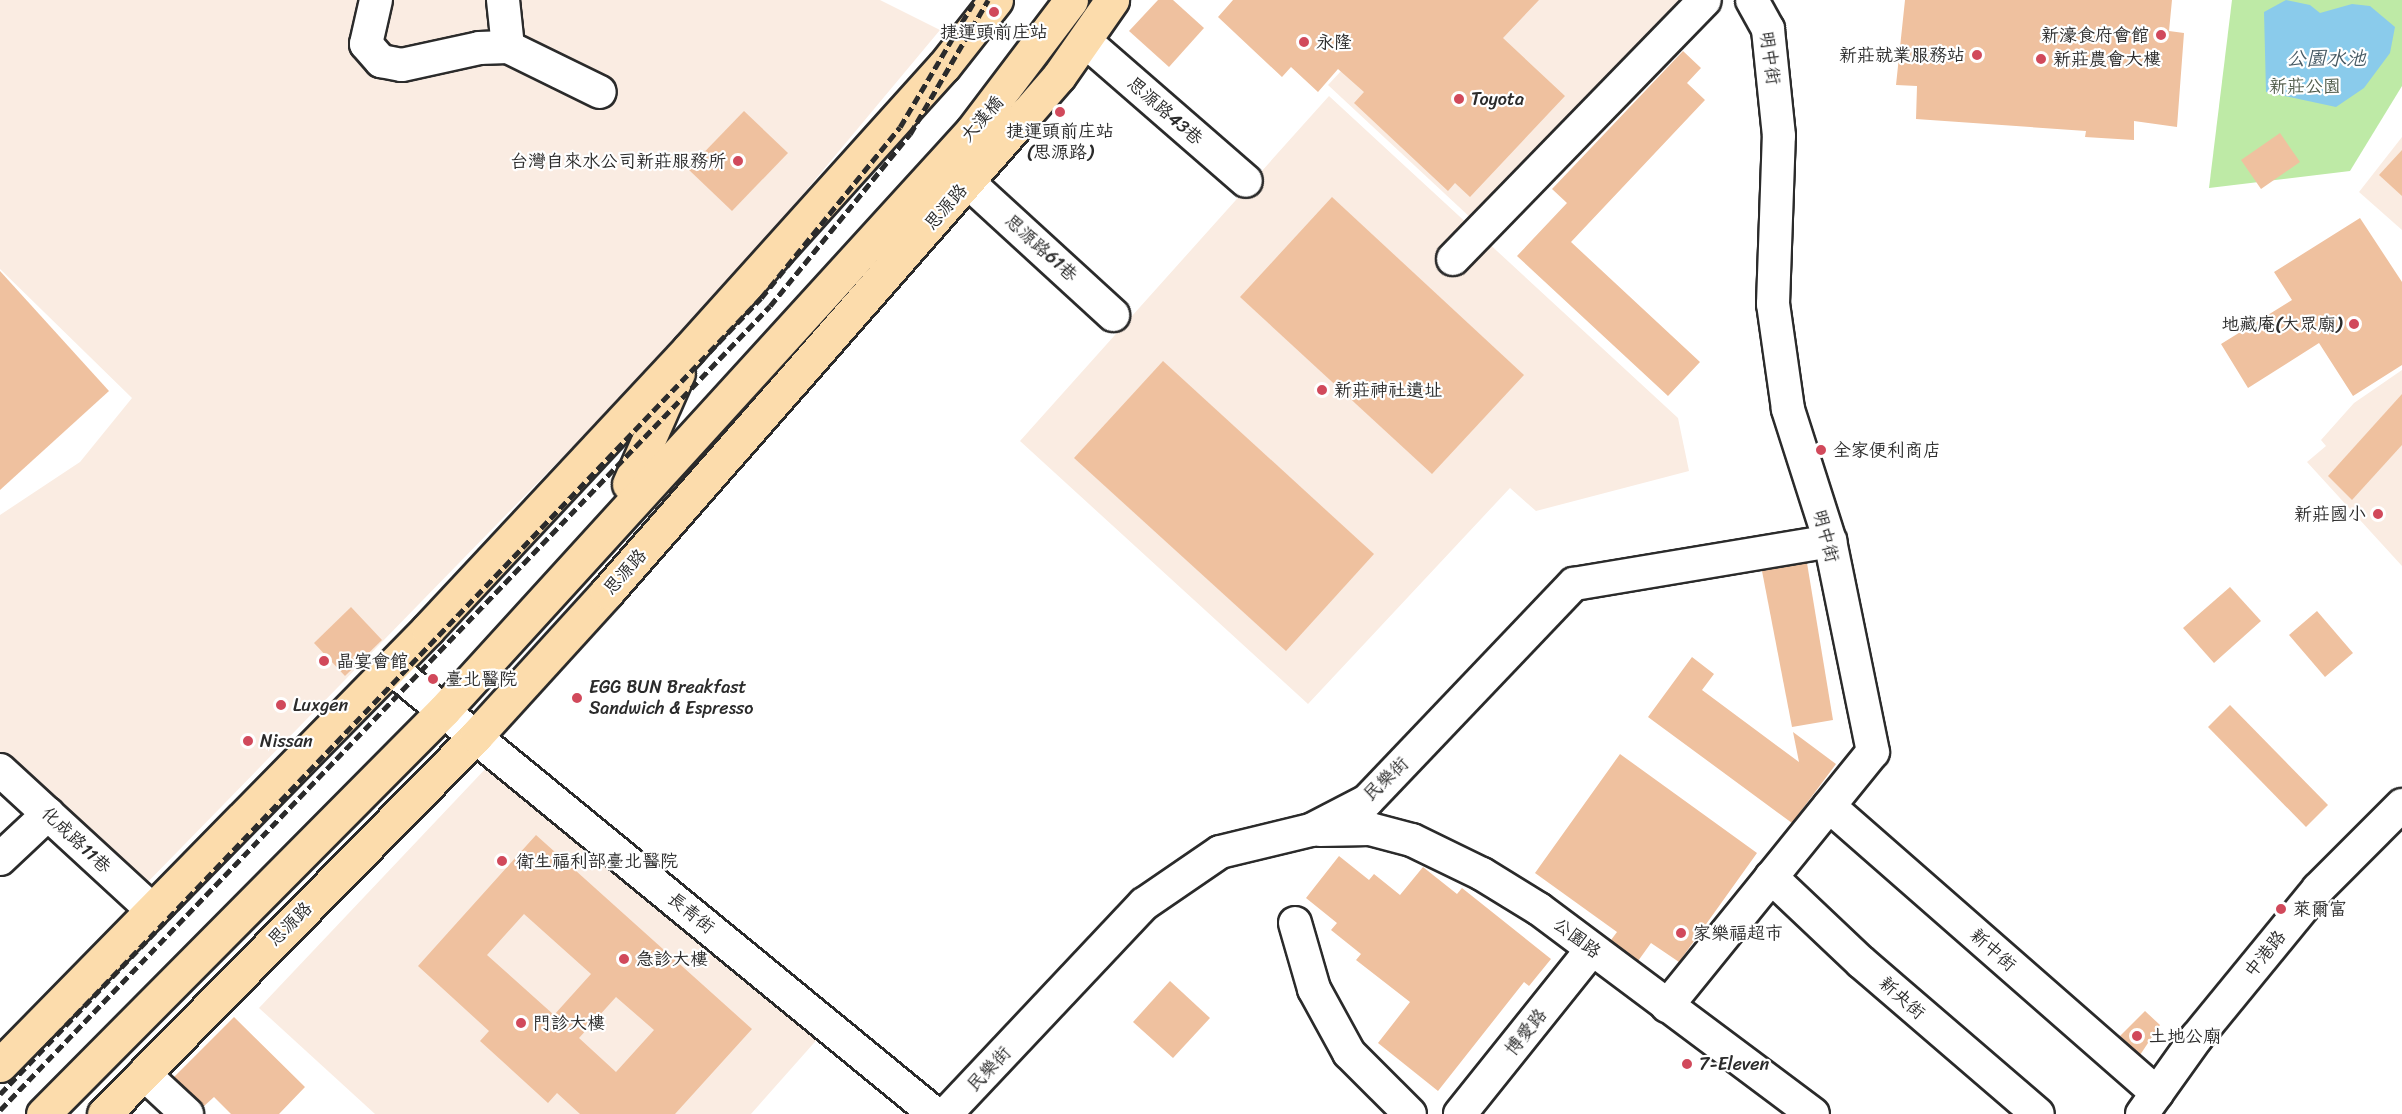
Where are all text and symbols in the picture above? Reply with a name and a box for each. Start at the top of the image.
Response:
marker: 捷運頭前庄站 [987,5,1001,19]
place label: 捷運頭前庄站 [940,21,1048,43]
place label: 新濠食府會館 [2041,24,2149,46]
marker: 新濠食府會館 [2154,28,2168,42]
street label: 明中街 [1756,30,1784,86]
place label: 永隆 [1316,31,1352,53]
marker: 永隆 [1297,35,1311,49]
place label: 新莊就業服務站 [1839,44,1965,66]
water label: 公園水池 [2286,46,2366,70]
marker: 新莊就業服務站 [1970,48,1984,62]
place label: 新莊農會大樓 [2053,48,2161,70]
marker: 新莊農會大樓 [2034,52,2048,66]
street label: 思源路43巷 [1123,72,1207,150]
park label: 新莊公園 [2269,75,2341,97]
place label: Toyota [1471,88,1524,110]
street label: 大漢橋 [956,92,1008,146]
marker: Toyota [1452,92,1466,106]
marker: 捷運頭前庄站 (思源路) [1053,105,1067,119]
place label: 捷運頭前庄站 (思源路) [1006,121,1114,164]
place label: 台灣自來水公司新莊服務所 [510,150,726,172]
marker: 台灣自來水公司新莊服務所 [731,154,745,168]
street label: 思源路 [920,180,972,234]
street label: 思源路61巷 [1000,210,1082,286]
place label: 地藏庵(大眾廟) [2221,313,2342,335]
marker: 地藏庵(大眾廟) [2347,317,2361,331]
place label: 新莊神社遺址 [1334,379,1442,401]
marker: 新莊神社遺址 [1315,383,1329,397]
place label: 全家便利商店 [1833,439,1941,461]
marker: 全家便利商店 [1814,443,1828,457]
place label: 新莊國小 [2294,503,2366,525]
street label: 明中街 [1809,507,1843,565]
marker: 新莊國小 [2371,507,2385,521]
street label: 思源路 [599,545,651,599]
place label: 晶宴會館 [336,650,408,672]
marker: 晶宴會館 [317,654,331,668]
place label: 臺北醫院 [445,668,517,690]
marker: 臺北醫院 [426,672,440,686]
place label: EGG BUN Breakfast Sandwich & Espresso [589,677,755,720]
marker: EGG BUN Breakfast Sandwich & Espresso [570,691,584,705]
place label: Luxgen [293,694,348,716]
marker: Luxgen [274,698,288,712]
place label: Nissan [260,730,313,752]
marker: Nissan [241,734,255,748]
street label: 民樂街 [1359,752,1413,806]
street label: 化成路11巷 [37,802,115,878]
place label: 衛生福利部臺北醫院 [516,850,678,872]
marker: 衛生福利部臺北醫院 [493,852,511,870]
street label: 長青街 [663,888,719,938]
street label: 思源路 [263,897,317,951]
place label: 萊爾富 [2293,898,2347,920]
marker: 萊爾富 [2274,902,2288,916]
street label: 公園路 [1549,913,1605,963]
place label: 家樂福超市 [1693,922,1783,944]
street label: 新中街 [1966,924,2020,976]
marker: 家樂福超市 [1674,926,1688,940]
street label: 中港路 [2240,926,2290,982]
place label: 急診大樓 [636,948,708,970]
marker: 急診大樓 [617,952,631,966]
street label: 新央街 [1875,972,1929,1024]
street label: 博愛路 [1501,1004,1551,1060]
place label: 門診大樓 [533,1012,605,1034]
marker: 門診大樓 [514,1016,528,1030]
place label: 土地公廟 [2149,1025,2221,1047]
marker: 土地公廟 [2130,1029,2144,1043]
street label: 民樂街 [963,1042,1015,1096]
place label: 7-Eleven [1699,1053,1769,1075]
marker: 7-Eleven [1680,1057,1694,1071]

